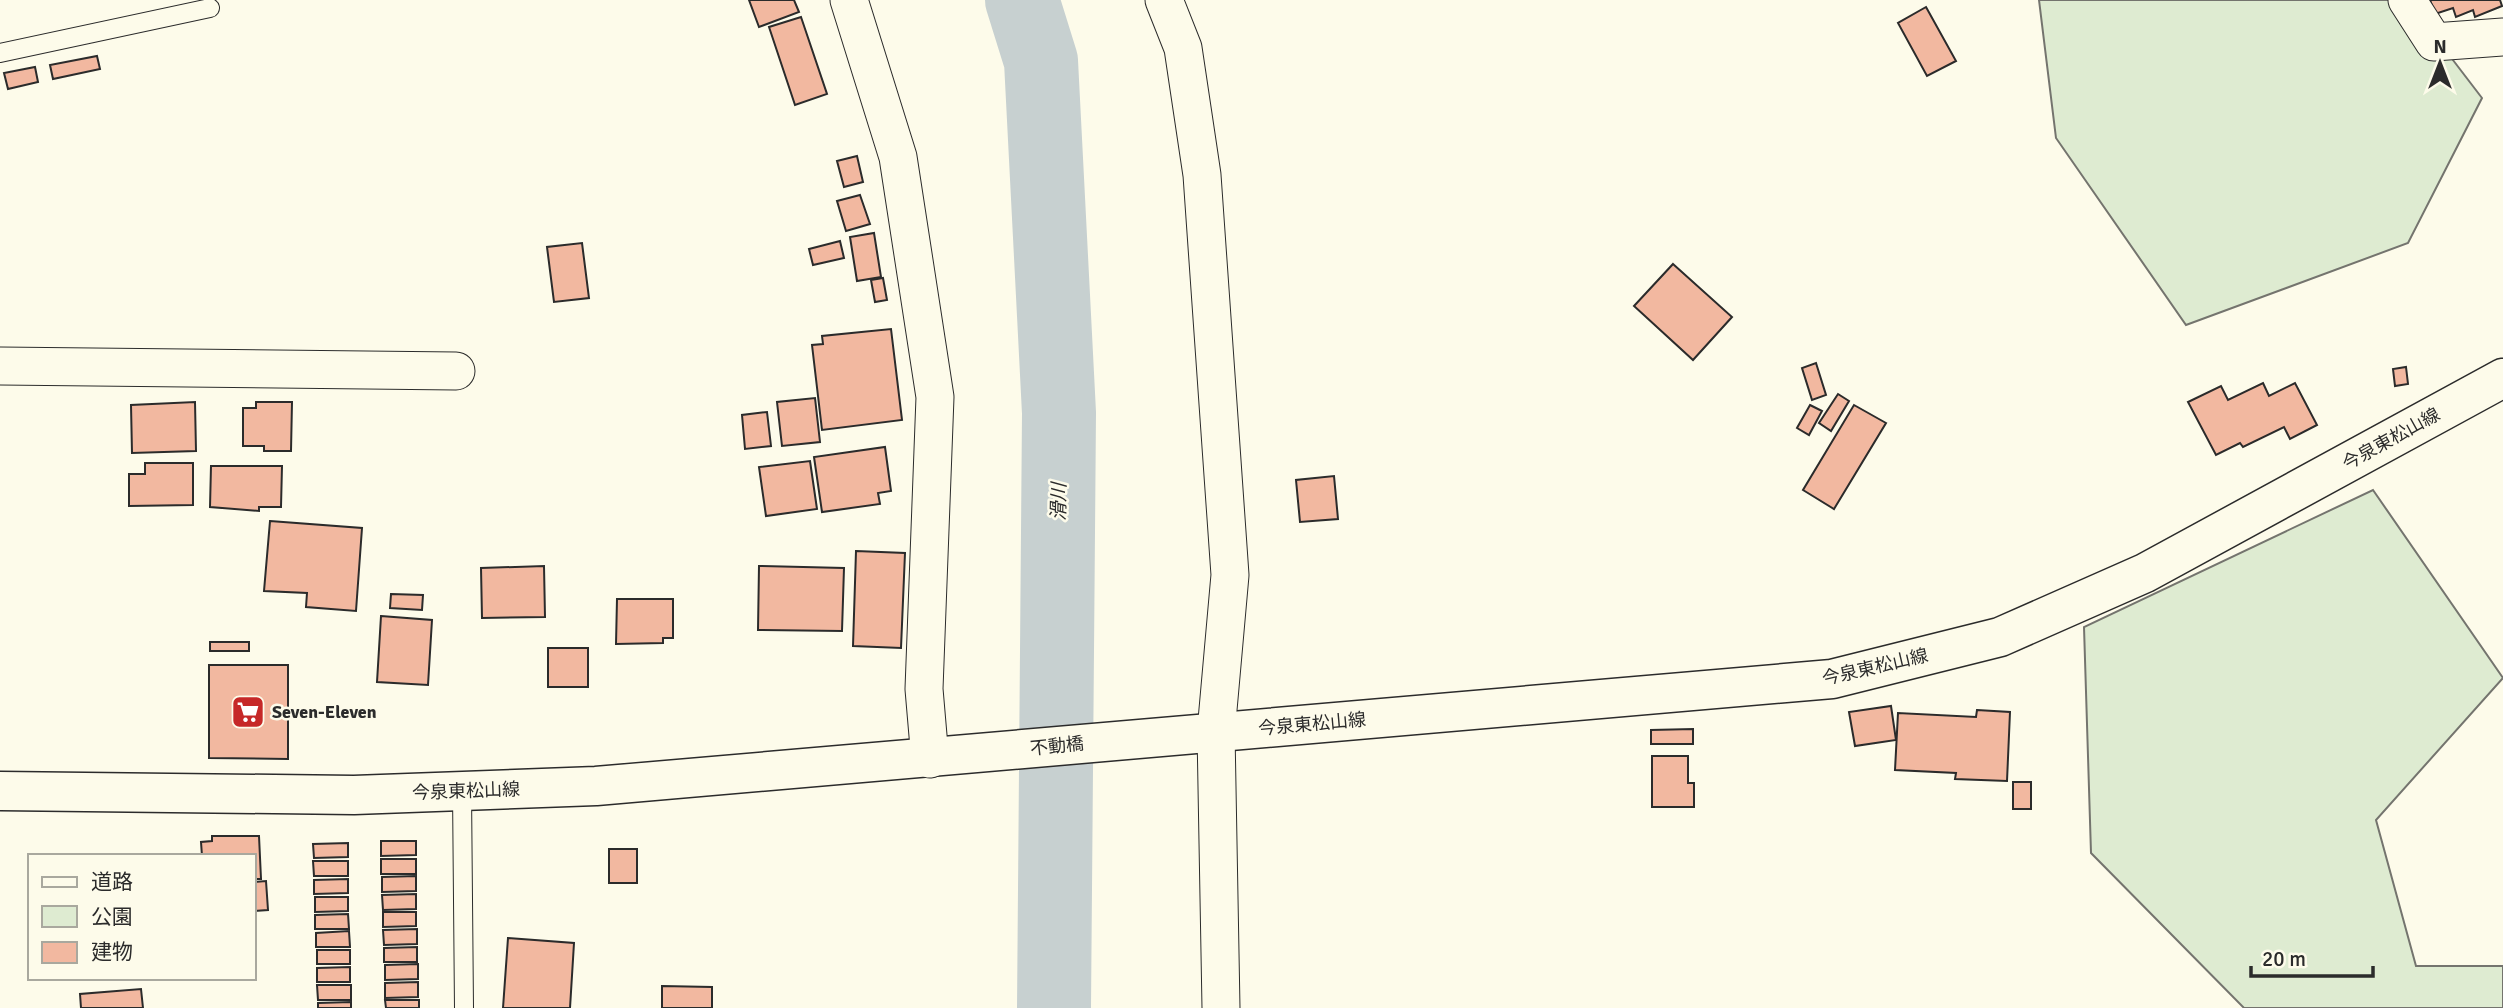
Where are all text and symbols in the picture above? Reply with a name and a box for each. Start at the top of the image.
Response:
north arrow [2405,28,2475,98]
text: N [2433,35,2447,59]
street label: 今泉東松山線 [2338,403,2444,475]
water label: 滑川 [1047,481,1071,521]
street label: 今泉東松山線 [1820,644,1930,690]
supermarket icon: Seven-Eleven [229,693,267,731]
place label: Seven-Eleven [272,701,377,723]
street label: 今泉東松山線 [1257,708,1367,740]
street label: 不動橋 [1029,732,1085,760]
street label: 今泉東松山線 [412,778,520,804]
legend [28,854,256,980]
text: 道路 [91,869,133,895]
text: 公園 [91,904,133,930]
scale bar [2251,934,2374,978]
text: 建物 [91,939,133,965]
text: 20 m [2262,946,2306,972]

